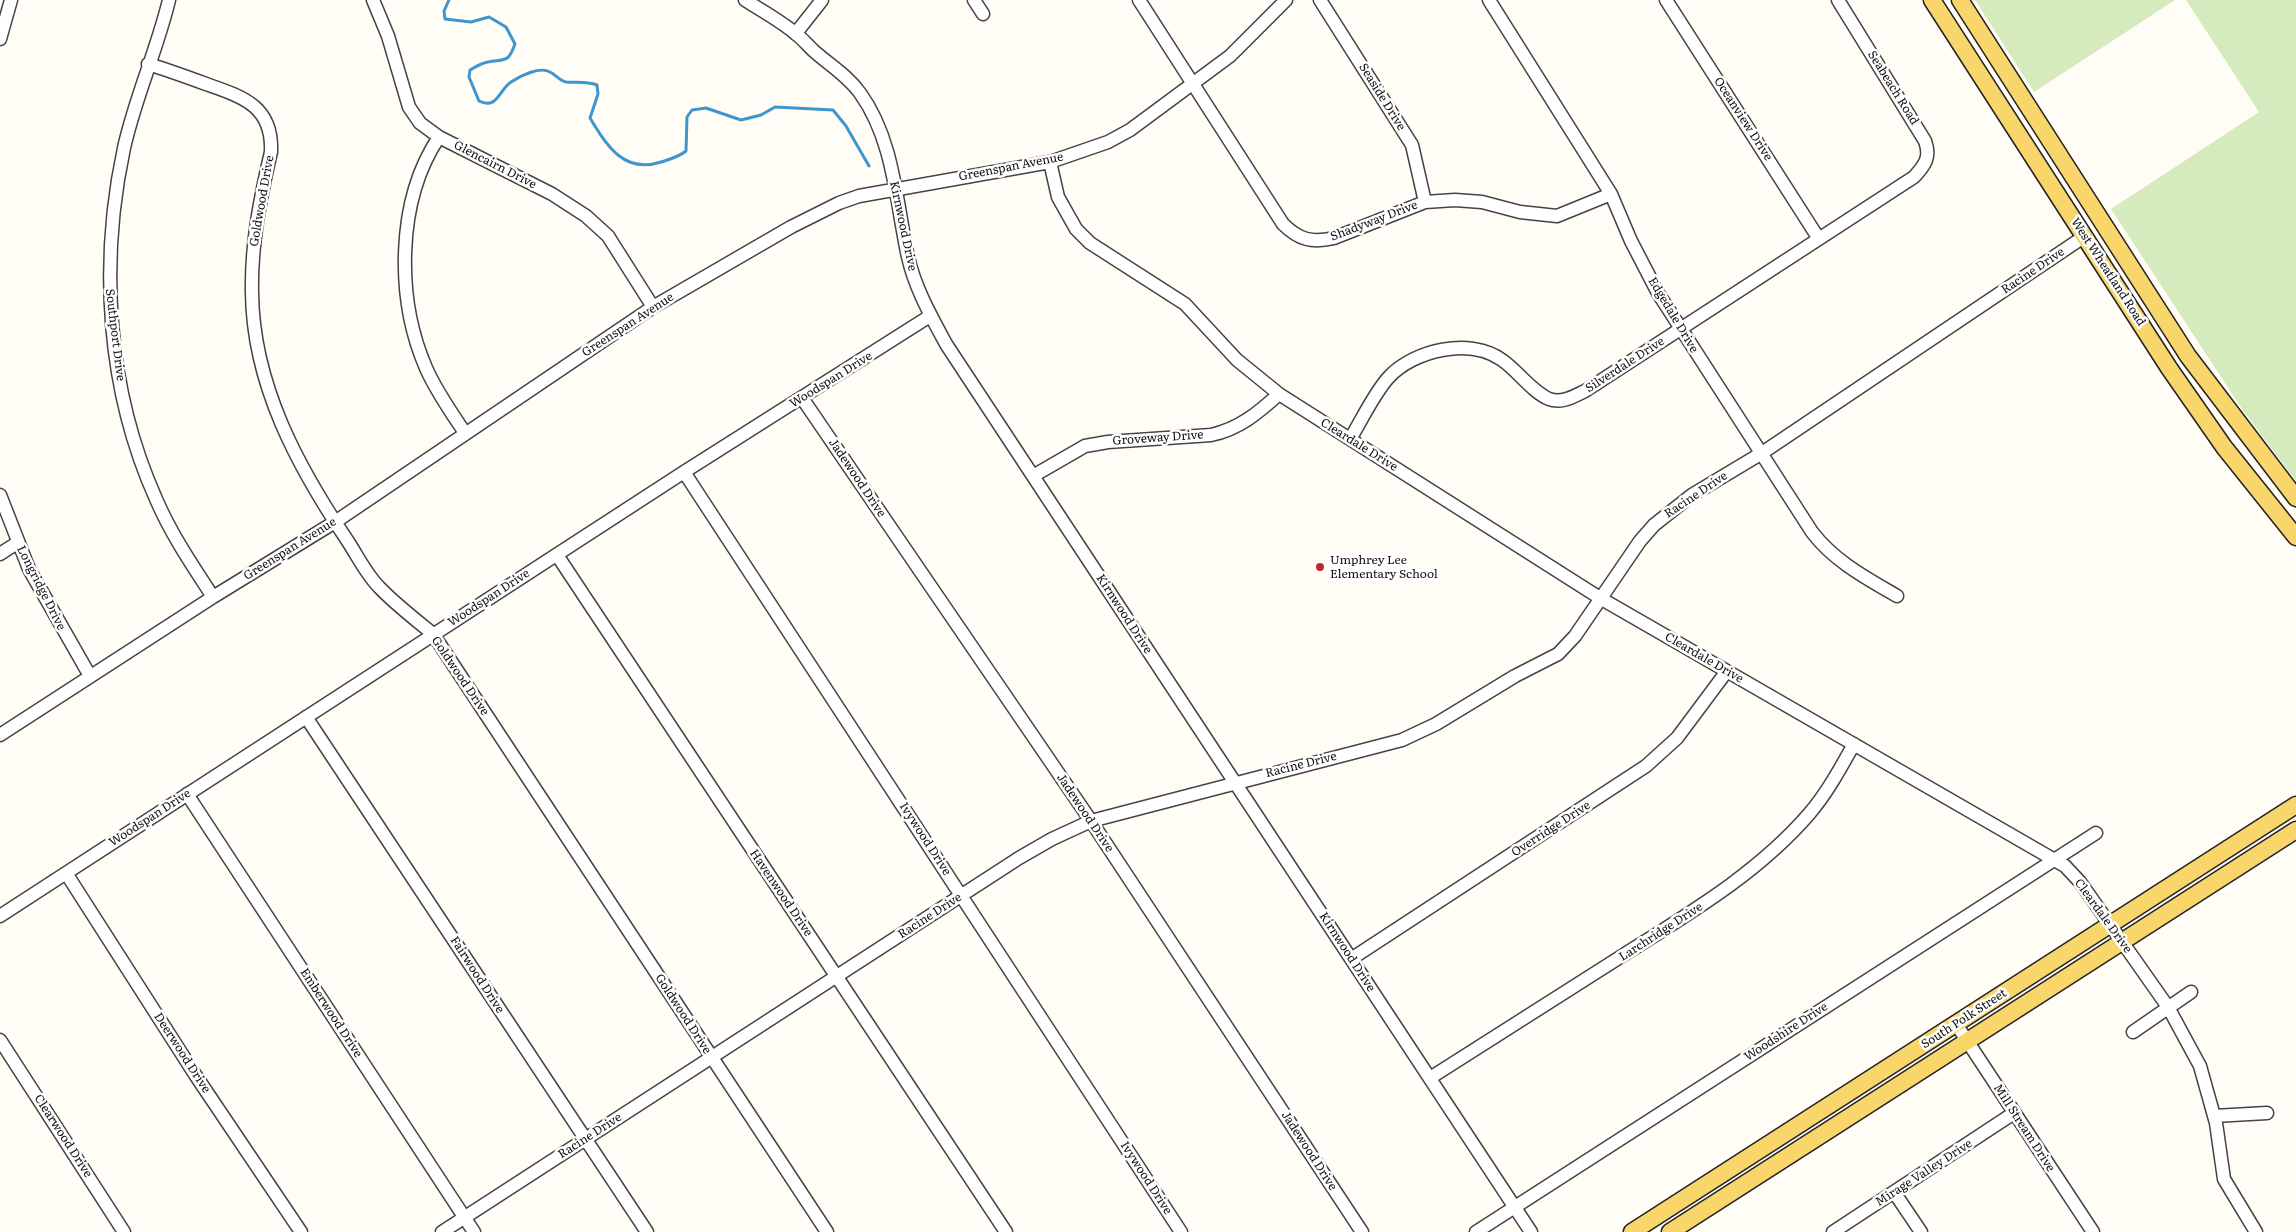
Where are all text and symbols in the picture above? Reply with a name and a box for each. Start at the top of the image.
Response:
street label: Seabeach Road [1864,48,1922,128]
street label: Seaside Drive [1356,61,1408,133]
street label: Oceanview Drive [1711,75,1775,163]
street label: Glencairn Drive [451,138,539,192]
street label: Greenspan Avenue [957,150,1065,184]
street label: Goldwood Drive [247,154,277,248]
street label: Kirnwood Drive [886,180,920,272]
street label: Shadyway Drive [1328,198,1420,244]
street label: West Wheatland Road [2068,215,2148,329]
street label: Racine Drive [1999,245,2067,297]
street label: Edgedale Drive [1645,275,1701,355]
street label: Southport Drive [102,288,128,382]
street label: Greenspan Avenue [579,290,677,360]
street label: Silverdale Drive [1583,334,1667,396]
street label: Woodspan Drive [787,349,875,411]
street label: Cleardale Drive [1318,416,1400,474]
street label: Groveway Drive [1112,428,1204,448]
street label: Jadewood Drive [825,436,889,520]
street label: Racine Drive [1662,469,1730,521]
street label: Greenspan Avenue [241,515,339,583]
street label: Longridge Drive [14,543,68,633]
place label: Umphrey Lee Elementary School [1330,553,1438,581]
marker: Umphrey Lee Elementary School [1314,561,1326,573]
street label: Woodspan Drive [445,566,533,630]
street label: Kirnwood Drive [1093,572,1155,656]
street label: Cleardale Drive [1662,630,1746,686]
street label: Goldwood Drive [428,634,492,718]
street label: Racine Drive [1264,749,1338,781]
street label: Jadewood Drive [1053,771,1117,855]
street label: Woodspan Drive [106,786,194,850]
street label: Overridge Drive [1509,798,1593,860]
street label: Ivywood Drive [896,800,954,878]
street label: Havenwood Drive [747,847,815,939]
street label: Cleardale Drive [2071,876,2135,956]
street label: Racine Drive [895,890,965,942]
street label: Larchridge Drive [1616,900,1706,964]
street label: Kirnwood Drive [1316,910,1378,994]
street label: Fairwood Drive [447,934,507,1016]
street label: Emberwood Drive [297,966,365,1060]
street label: Goldwood Drive [652,971,714,1057]
street label: South Polk Street [1919,986,2009,1052]
street label: Woodshire Drive [1742,1000,1830,1064]
street label: Deerwood Drive [151,1010,213,1096]
street label: Mill Stream Drive [1990,1081,2058,1175]
street label: Clearwood Drive [31,1092,95,1180]
street label: Jadewood Drive [1278,1109,1340,1193]
street label: Racine Drive [555,1110,625,1162]
street label: Mirage Valley Drive [1873,1136,1975,1210]
street label: Ivywood Drive [1117,1139,1175,1217]

